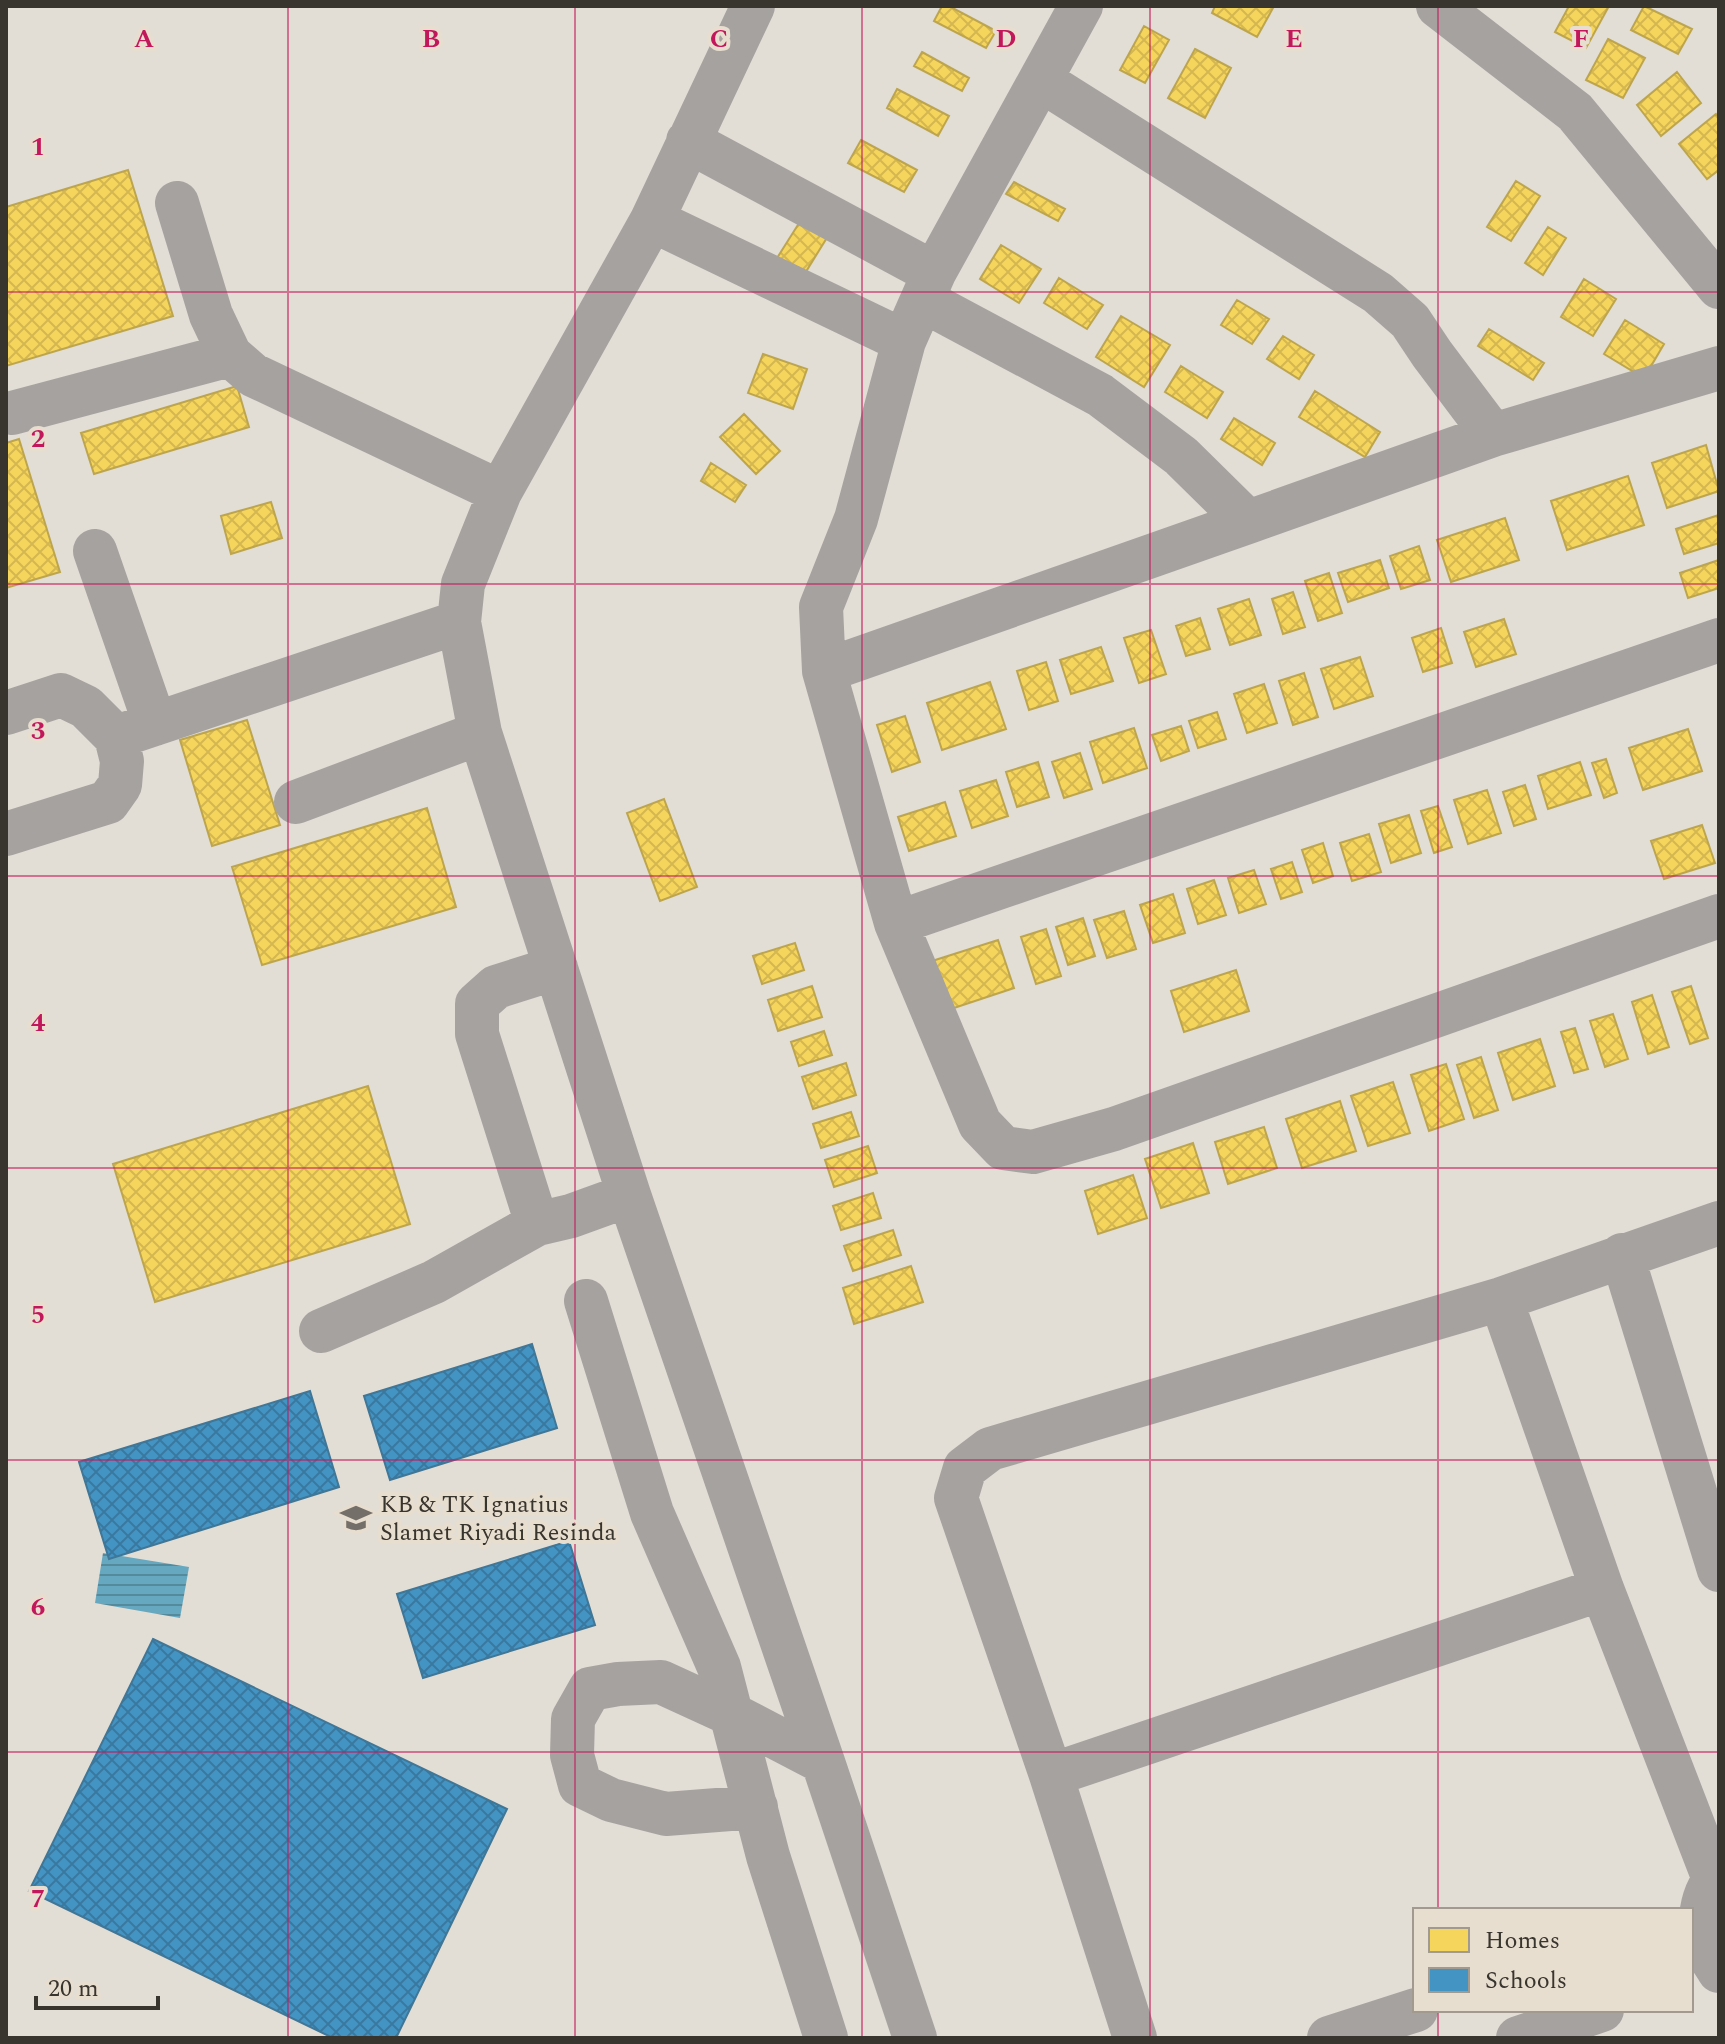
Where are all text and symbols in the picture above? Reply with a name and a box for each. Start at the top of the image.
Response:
text: A [134,19,154,59]
text: B [422,19,440,59]
text: C [710,19,728,59]
text: D [996,19,1016,59]
text: E [1285,19,1303,59]
text: F [1573,19,1589,59]
text: 1 [31,127,45,167]
text: 2 [31,419,45,459]
text: 3 [31,711,45,751]
text: 4 [31,1003,46,1043]
text: 5 [31,1295,45,1335]
place label: KB & TK Ignatius Slamet Riyadi Resinda [380,1487,617,1551]
school or university icon: KB & TK Ignatius Slamet Riyadi Resinda [339,1501,373,1535]
text: 6 [31,1587,45,1627]
text: 7 [31,1879,45,1919]
legend [1413,1908,1693,2012]
text: Homes [1485,1923,1560,1959]
scale bar [36,1960,158,2010]
text: Schools [1485,1963,1567,1999]
text: 20 m [48,1971,99,2007]

